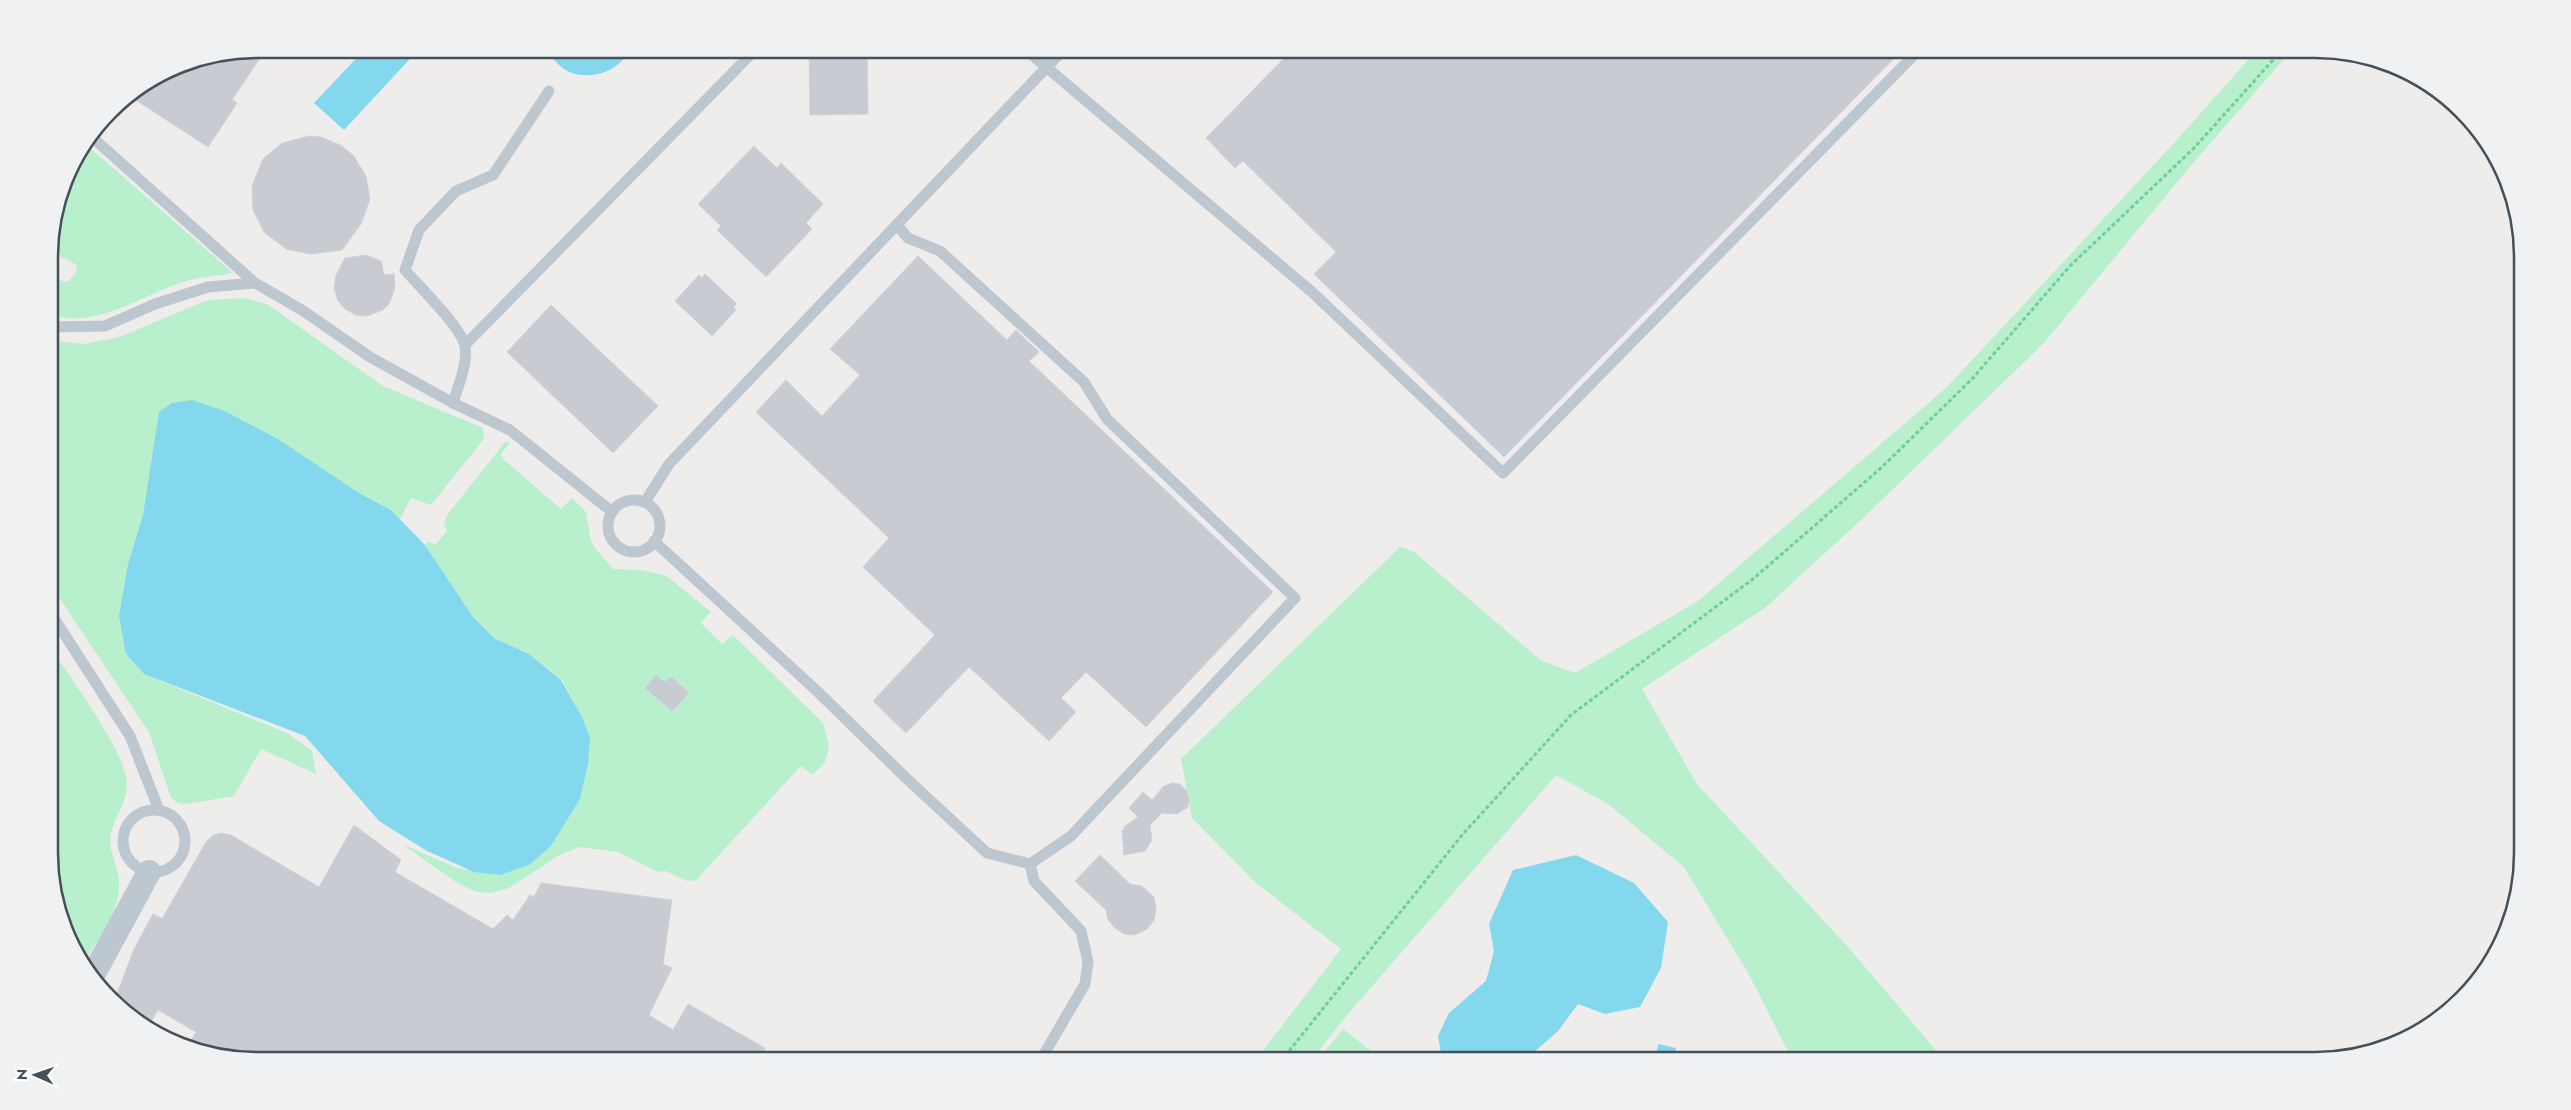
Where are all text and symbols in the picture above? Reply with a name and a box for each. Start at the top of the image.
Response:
north arrow [10,1050,60,1100]
text: N [12,1069,32,1080]

